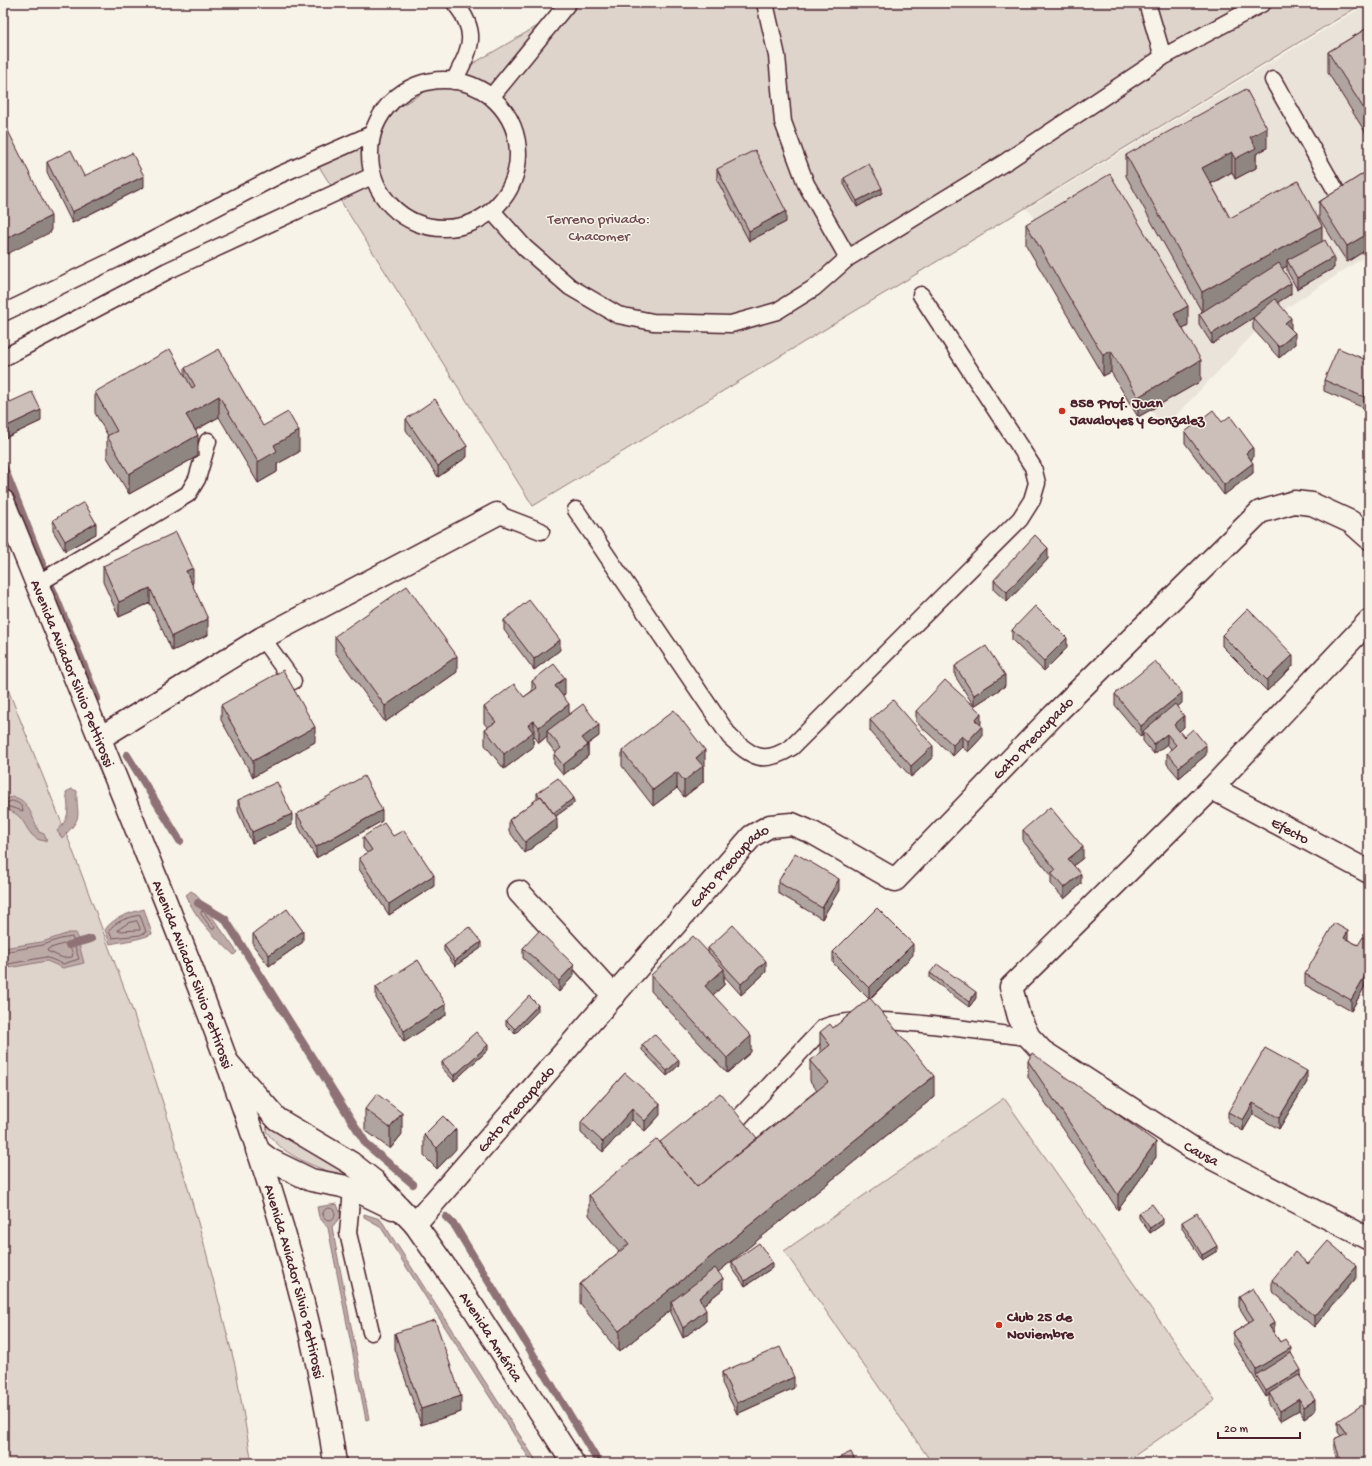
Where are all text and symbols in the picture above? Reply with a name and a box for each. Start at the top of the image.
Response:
park label: Terreno privado: Chacomer [547,211,650,246]
place label: 858 Prof. Juan Javaloyes y Gonzalez [1069,395,1206,430]
marker: 858 Prof. Juan Javaloyes y Gonzalez [1057,406,1067,416]
street label: Avenida Aviador Silvio Pettirossi [25,578,117,770]
street label: Gato Preocupado [990,693,1078,784]
street label: Efecto [1267,814,1312,849]
street label: Gato Preocupado [687,821,773,912]
street label: Avenida Aviador Silvio Pettirossi [147,878,236,1072]
street label: Gato Preocupado [474,1063,559,1157]
street label: Causa [1179,1138,1222,1172]
street label: Avenida Aviador Silvio Pettirossi [259,1182,327,1381]
street label: Avenida América [454,1289,526,1386]
place label: Club 25 de Noviembre [1006,1309,1075,1344]
marker: Club 25 de Noviembre [994,1320,1004,1330]
scale bar [1218,1414,1300,1440]
text: 20 m [1224,1423,1249,1437]

